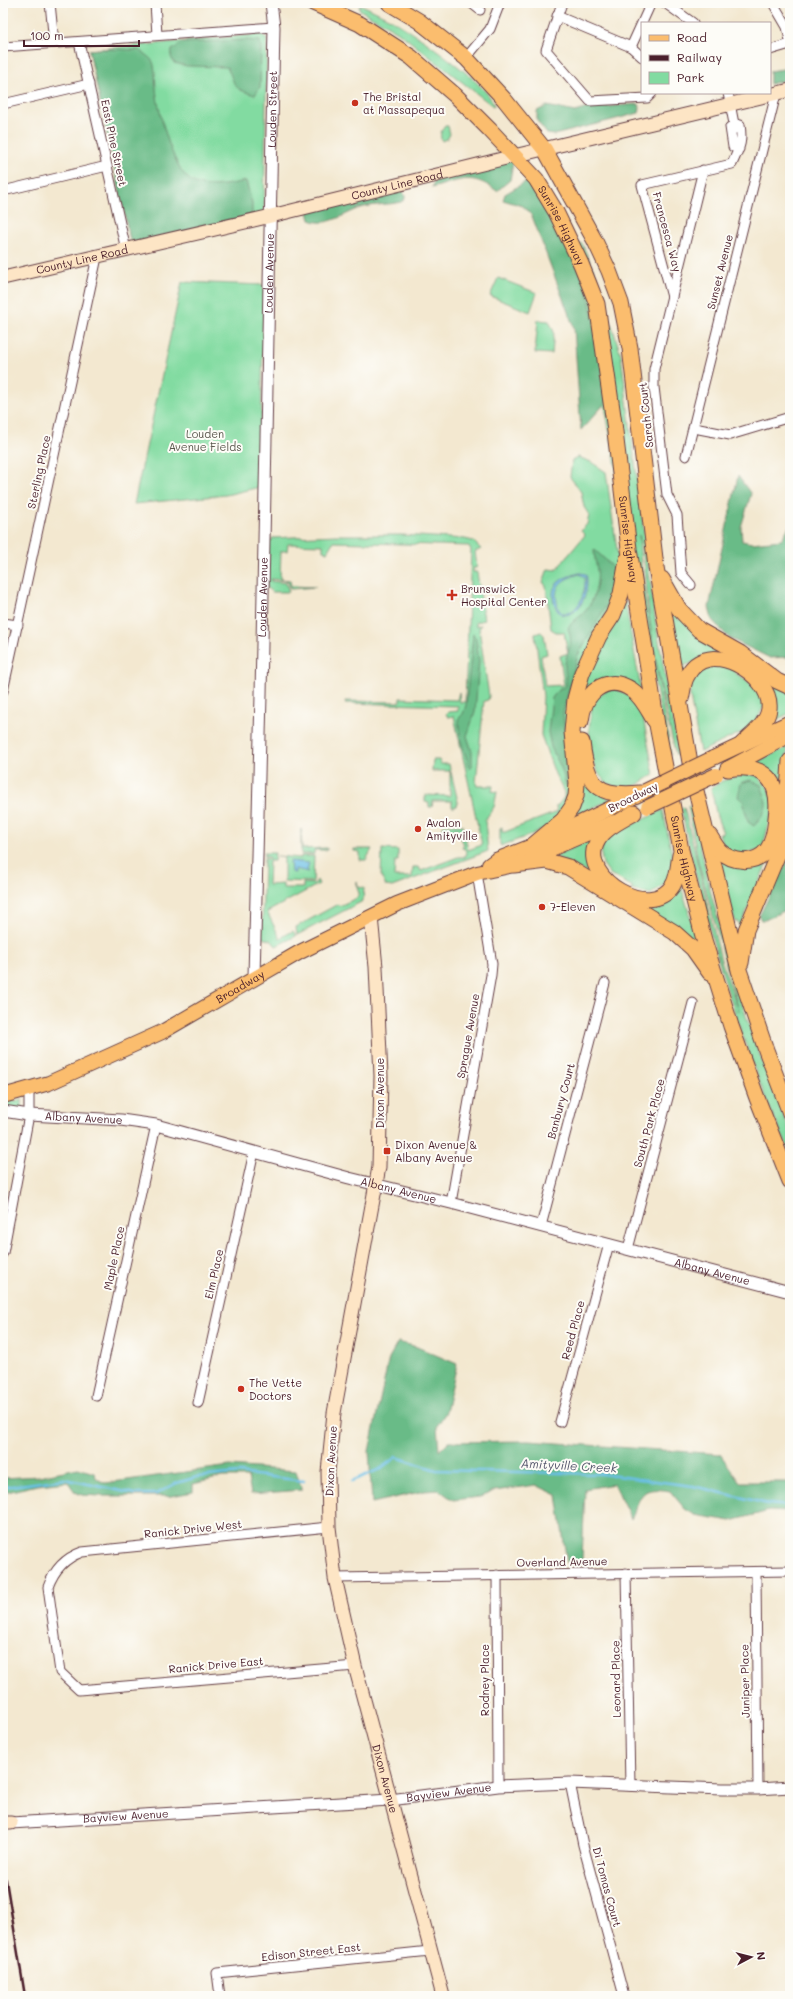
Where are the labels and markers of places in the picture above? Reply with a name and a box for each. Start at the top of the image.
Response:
place label: The Bristal at Massapequa [363,89,445,117]
marker: The Bristal at Massapequa [350,98,360,108]
place label: Brunswick Hospital Center [461,581,547,609]
marker: Brunswick Hospital Center [446,589,458,601]
place label: Avalon Amityville [426,815,478,843]
marker: Avalon Amityville [413,824,423,834]
place label: 7-Eleven [550,899,595,914]
marker: 7-Eleven [537,902,547,912]
place label: Dixon Avenue & Albany Avenue [395,1137,477,1165]
marker: Dixon Avenue & Albany Avenue [382,1146,392,1156]
place label: The Vette Doctors [249,1375,302,1403]
marker: The Vette Doctors [236,1384,246,1394]

